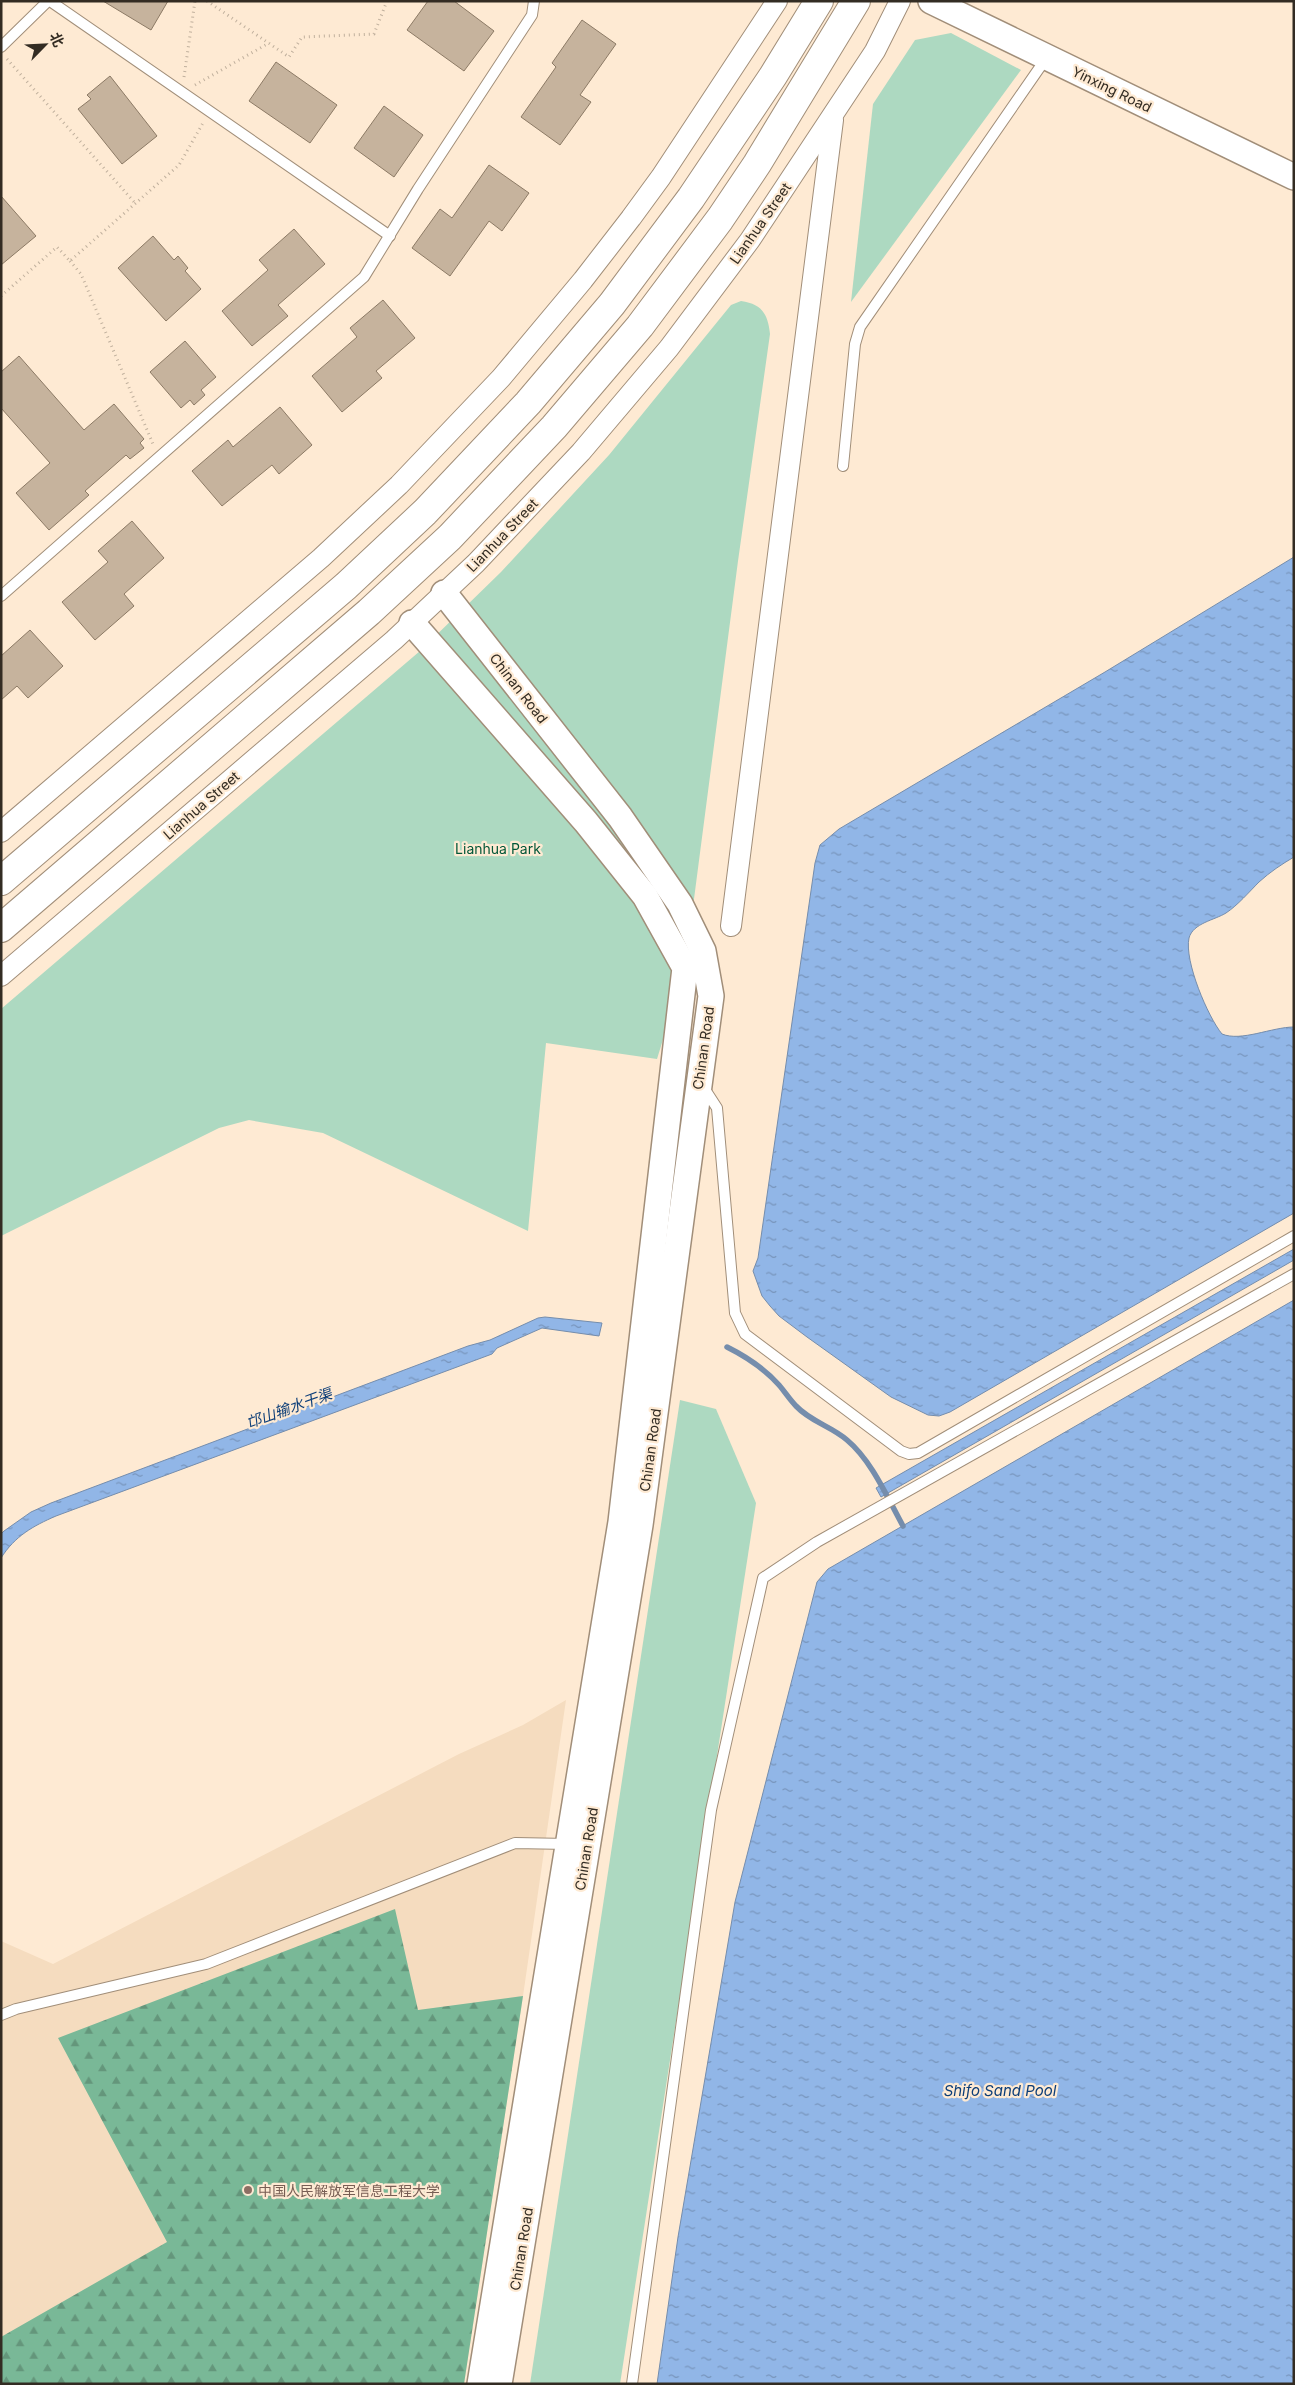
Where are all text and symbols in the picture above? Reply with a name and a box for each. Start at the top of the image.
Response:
north arrow [20,20,70,70]
text: 北 [47,30,68,49]
street label: Yinxing Road [1069,62,1155,116]
street label: Lianhua Street [726,179,795,267]
street label: Lianhua Street [463,495,542,575]
street label: Chinan Road [486,650,552,726]
street label: Lianhua Street [159,767,243,843]
park label: Lianhua Park [455,840,541,857]
street label: Chinan Road [689,1005,717,1091]
water label: 邙山输水干渠 [243,1383,336,1432]
street label: Chinan Road [636,1407,664,1493]
street label: Chinan Road [571,1806,601,1892]
water label: Shifo Sand Pool [944,2081,1057,2100]
place label: 中国人民解放军信息工程大学 [258,2182,440,2199]
marker: 中国人民解放军信息工程大学 [242,2184,254,2196]
street label: Chinan Road [506,2206,536,2292]

